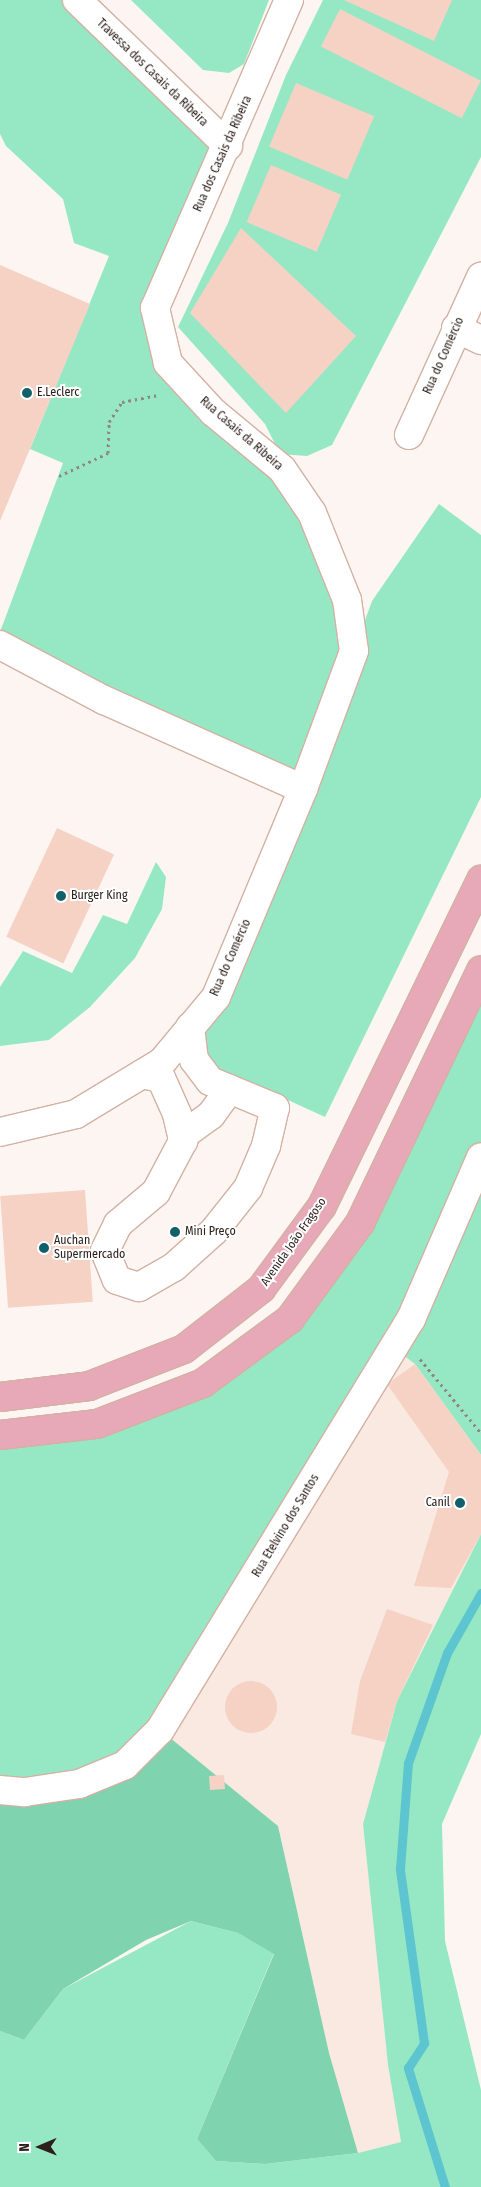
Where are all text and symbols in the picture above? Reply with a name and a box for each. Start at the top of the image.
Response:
street label: Travessa dos Casais da Ribeira [93,16,211,130]
street label: Rua dos Casais da Ribeira [191,94,255,214]
street label: Rua do Comércio [421,315,467,397]
place label: E.Leclerc [37,386,79,400]
marker: E.Leclerc [21,387,33,399]
street label: Rua Casais da Ribeira [197,394,285,474]
place label: Burger King [71,889,128,903]
marker: Burger King [55,890,67,902]
street label: Rua do Comércio [208,917,254,999]
street label: Avenida João Fragoso [258,1195,330,1289]
place label: Mini Preço [185,1225,236,1239]
marker: Mini Preço [169,1226,181,1238]
place label: Auchan Supermercado [54,1234,125,1262]
marker: Auchan Supermercado [38,1242,50,1254]
street label: Rua Etelvino dos Santos [250,1472,322,1580]
place label: Canil [426,1496,450,1510]
marker: Canil [454,1497,466,1509]
north arrow [15,2122,65,2172]
text: N [16,2143,33,2152]

